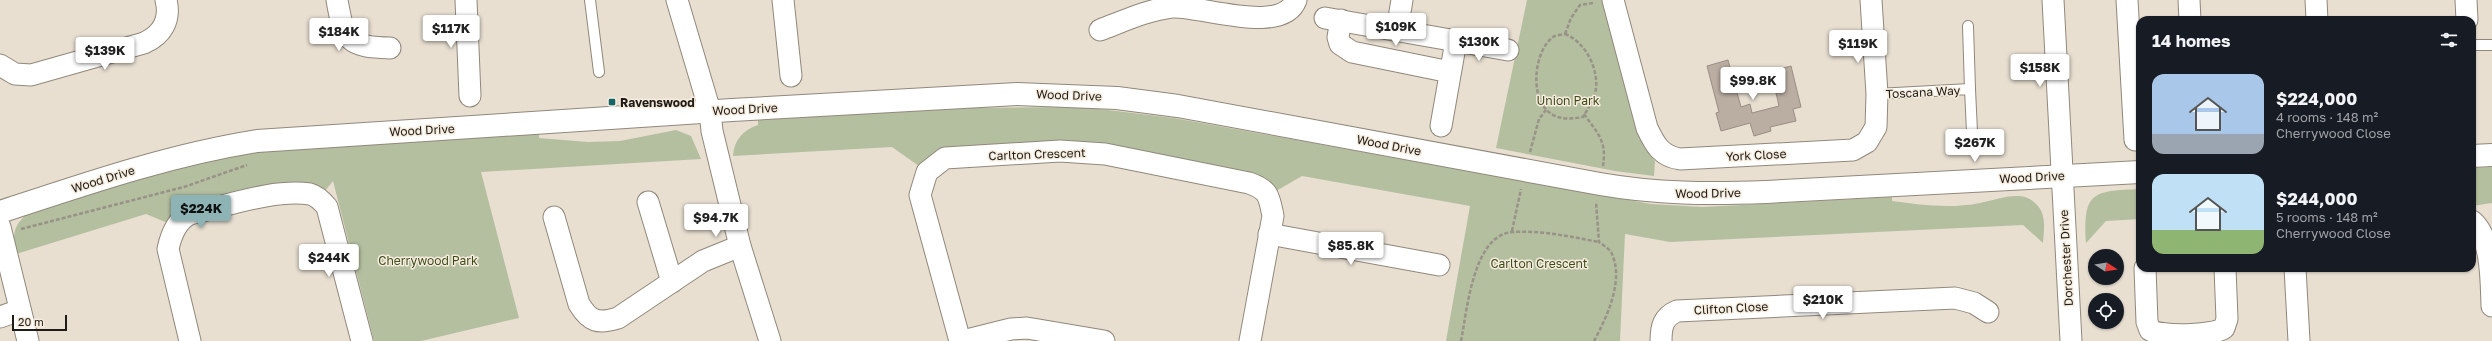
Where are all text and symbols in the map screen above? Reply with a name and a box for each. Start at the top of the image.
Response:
pin: $109K [1368,13,1424,47]
pin: $117K [423,15,479,49]
pin: $184K [311,18,367,52]
text: $109K [1375,18,1417,34]
text: $117K [432,20,470,36]
text: $184K [318,23,360,39]
pin: $130K [1451,28,1507,62]
icon: filters [2438,29,2460,51]
pin: $119K [1830,30,1886,64]
text: 14 homes [2152,30,2231,51]
text: $130K [1458,33,1500,49]
text: $119K [1838,35,1878,51]
pin: $139K [77,37,133,71]
text: $139K [84,42,126,58]
pin: $158K [2012,54,2068,88]
text: $158K [2019,59,2061,75]
pin: $99.8K [1720,67,1786,101]
text: $99.8K [1729,72,1777,88]
street label: Toscana Way [1885,83,1961,101]
street label: Wood Drive [1036,86,1102,104]
text: $224,000 [2276,88,2357,109]
icon: home [2184,90,2232,138]
park label: Union Park [1537,93,1600,108]
place label: Ravenswood [620,95,695,110]
marker: Ravenswood [607,97,617,107]
street label: Wood Drive [712,100,778,118]
text: 4 rooms · 148 m² [2276,109,2378,125]
street label: Wood Drive [389,121,455,139]
text: Cherrywood Close [2276,125,2391,141]
pin: $267K [1947,129,2003,163]
street label: Wood Drive [1355,131,1423,159]
text: $267K [1954,134,1996,150]
street label: Carlton Crescent [988,145,1086,163]
street label: York Close [1725,146,1787,164]
street label: Wood Drive [69,162,137,196]
street label: Wood Drive [1999,168,2065,186]
street label: Wood Drive [1675,185,1741,201]
text: $244,000 [2276,188,2358,209]
icon: home [2184,190,2232,238]
pin: $224K [173,195,229,229]
text: $224K [180,200,222,216]
pin: $94.7K [683,204,749,238]
text: $94.7K [693,209,739,225]
street label: Dorchester Drive [2056,209,2076,307]
text: 5 rooms · 148 m² [2276,209,2378,225]
text: Cherrywood Close [2276,225,2391,241]
pin: $85.8K [1318,232,1384,266]
text: $85.8K [1328,237,1374,253]
pin: $244K [301,244,357,278]
text: $244K [308,249,350,265]
north arrow [2088,249,2124,285]
map controls [2088,249,2124,329]
park label: Cherrywood Park [378,253,478,268]
park label: Carlton Crescent [1490,256,1588,271]
pin: $210K [1795,286,1851,320]
text: $210K [1802,291,1844,307]
button: locate [2088,293,2124,329]
street label: Clifton Close [1693,299,1769,317]
scale bar [12,313,67,332]
text: 20 m [18,315,44,328]

